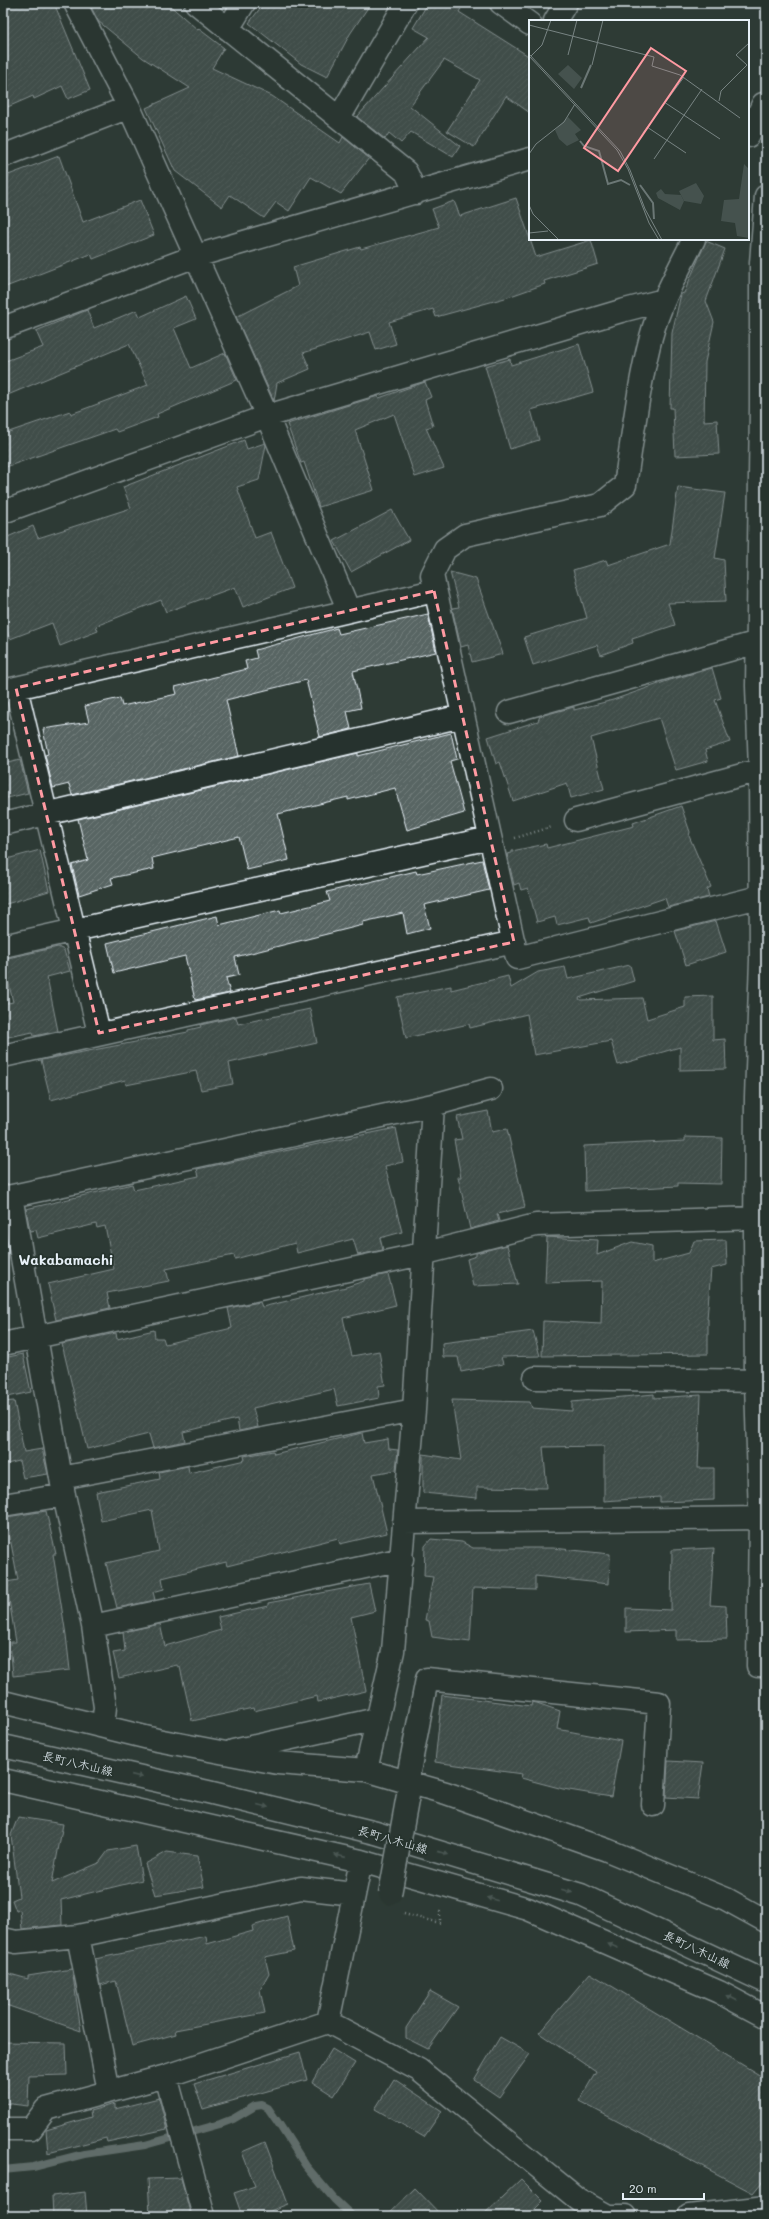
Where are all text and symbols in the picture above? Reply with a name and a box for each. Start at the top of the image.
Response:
inset map [529,20,749,240]
district label: Wakabamachi [18,1250,114,1269]
street label: 長町八木山線 [41,1747,115,1779]
one-way arrow [131,1774,143,1780]
one-way arrow [257,1803,270,1809]
street label: 長町八木山線 [356,1821,430,1857]
one-way arrow [437,1850,449,1856]
one-way arrow [334,1853,346,1859]
one-way arrow [562,1888,574,1894]
one-way arrow [486,1896,498,1902]
street label: 長町八木山線 [661,1927,733,1971]
one-way arrow [606,1942,618,1948]
one-way arrow [726,1995,737,2002]
scale bar [623,2175,704,2201]
text: 20 m [629,2180,657,2196]

